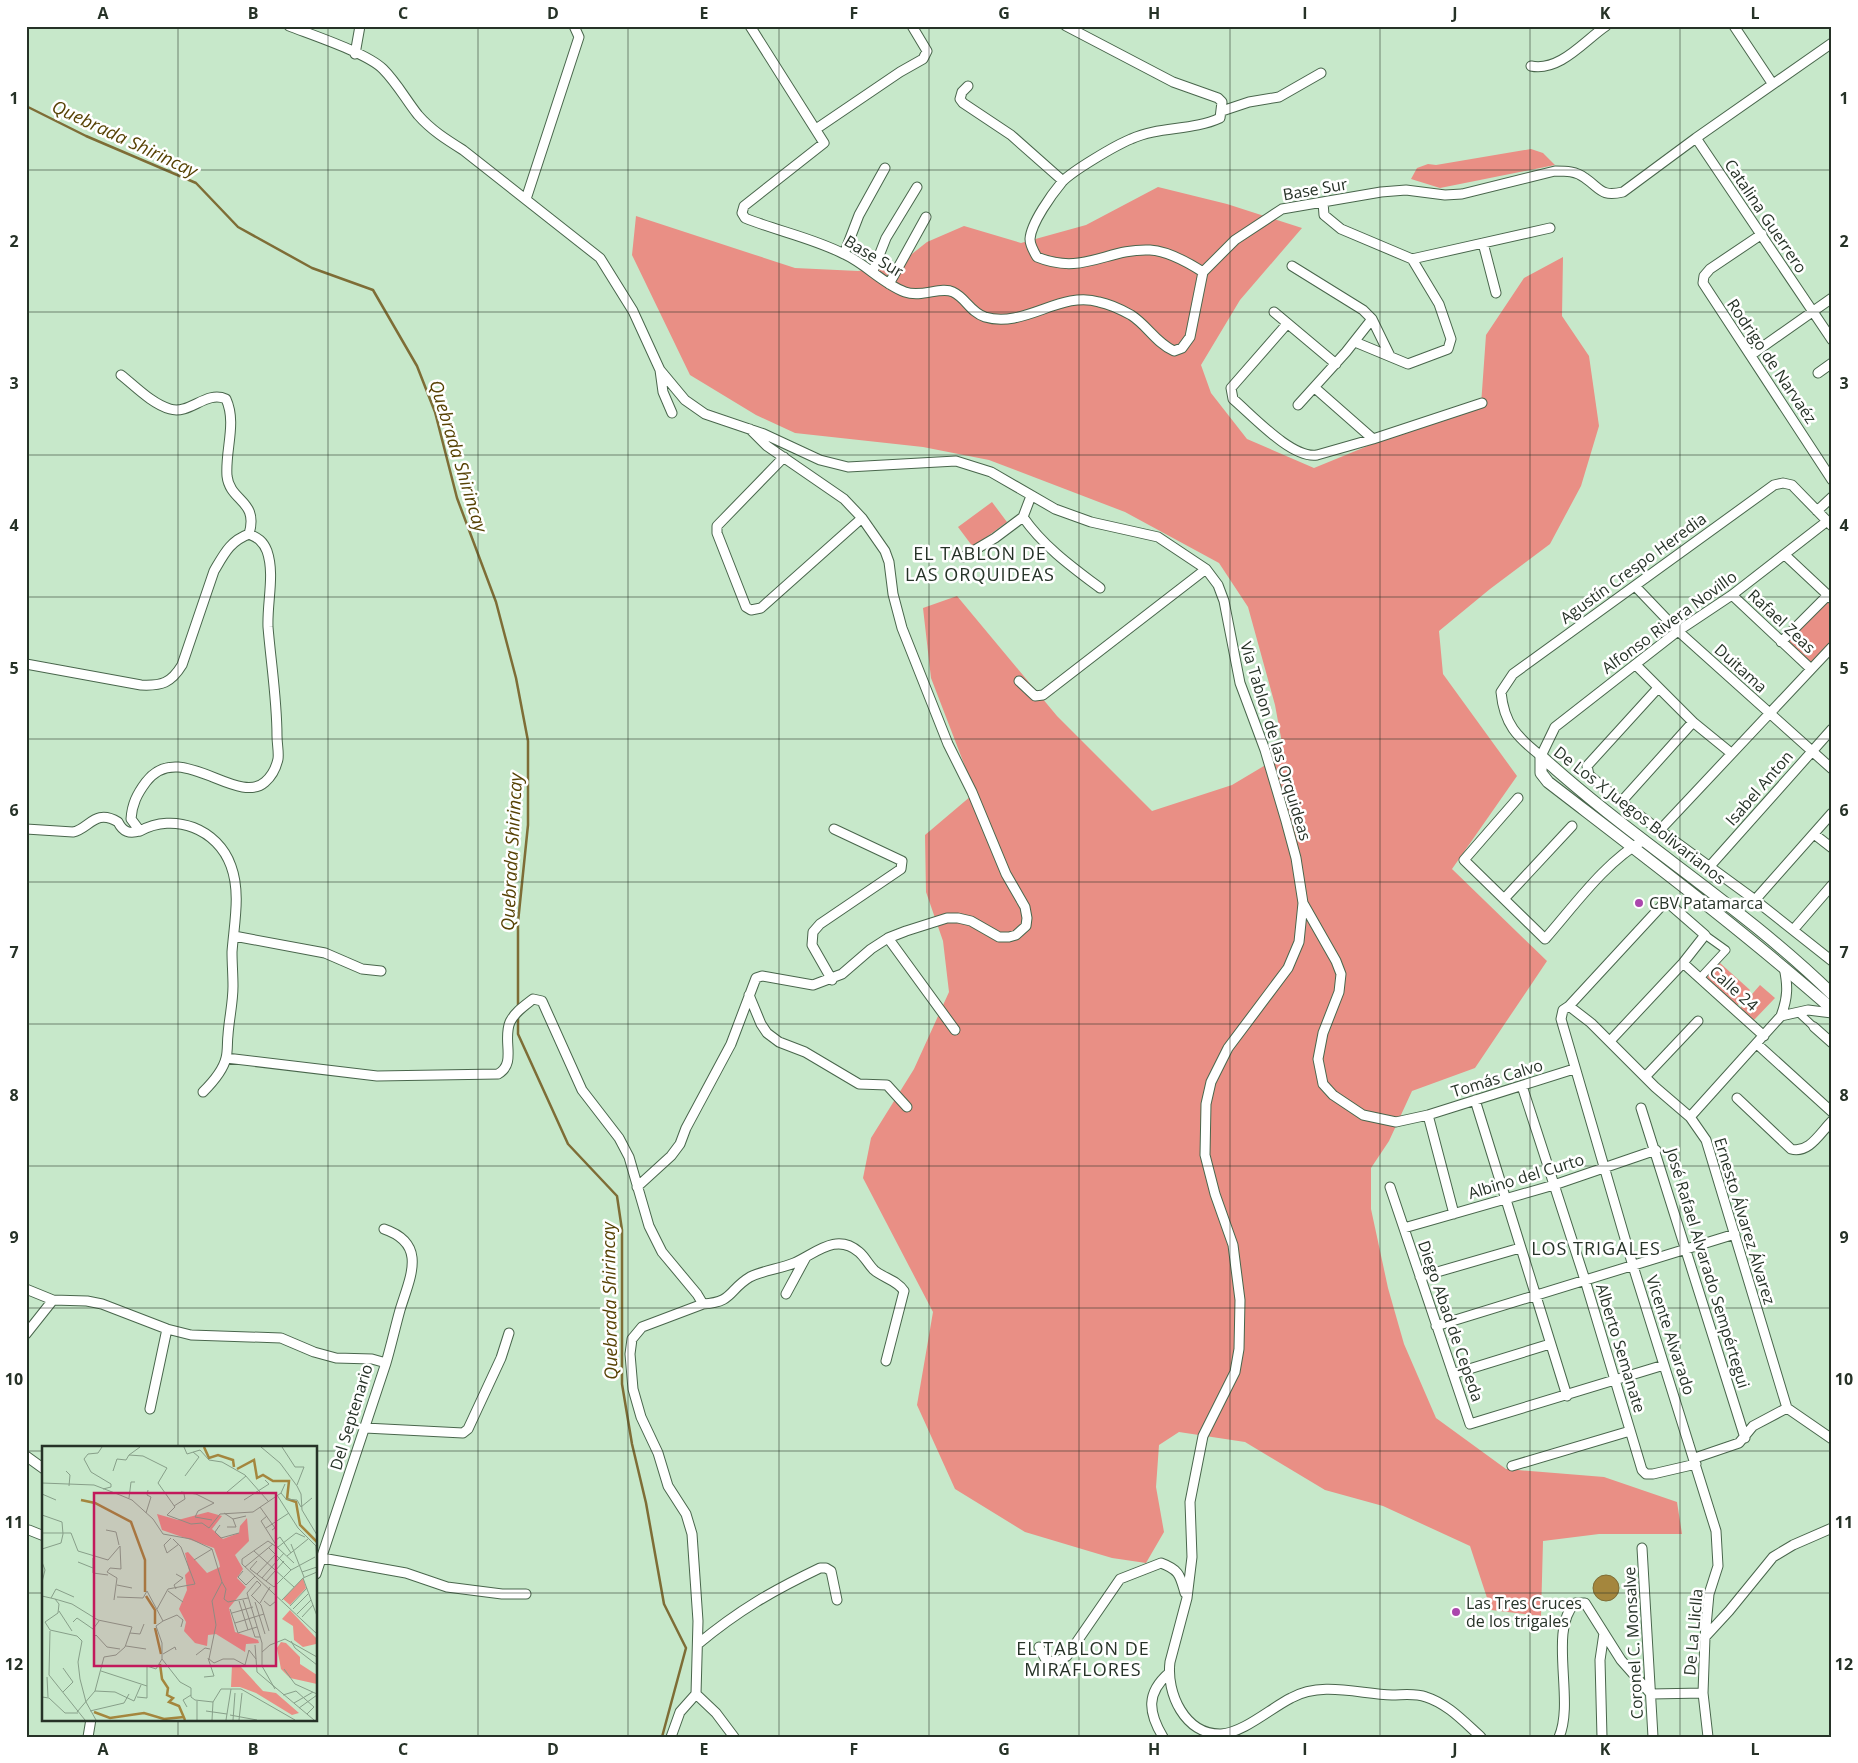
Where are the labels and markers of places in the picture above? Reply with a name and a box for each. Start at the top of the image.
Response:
place label: CBV Patamarca [1649,892,1763,914]
marker: CBV Patamarca [1633,897,1645,909]
place label: Las Tres Cruces de los trigales [1466,1592,1582,1632]
marker: Las Tres Cruces de los trigales [1450,1606,1462,1618]

